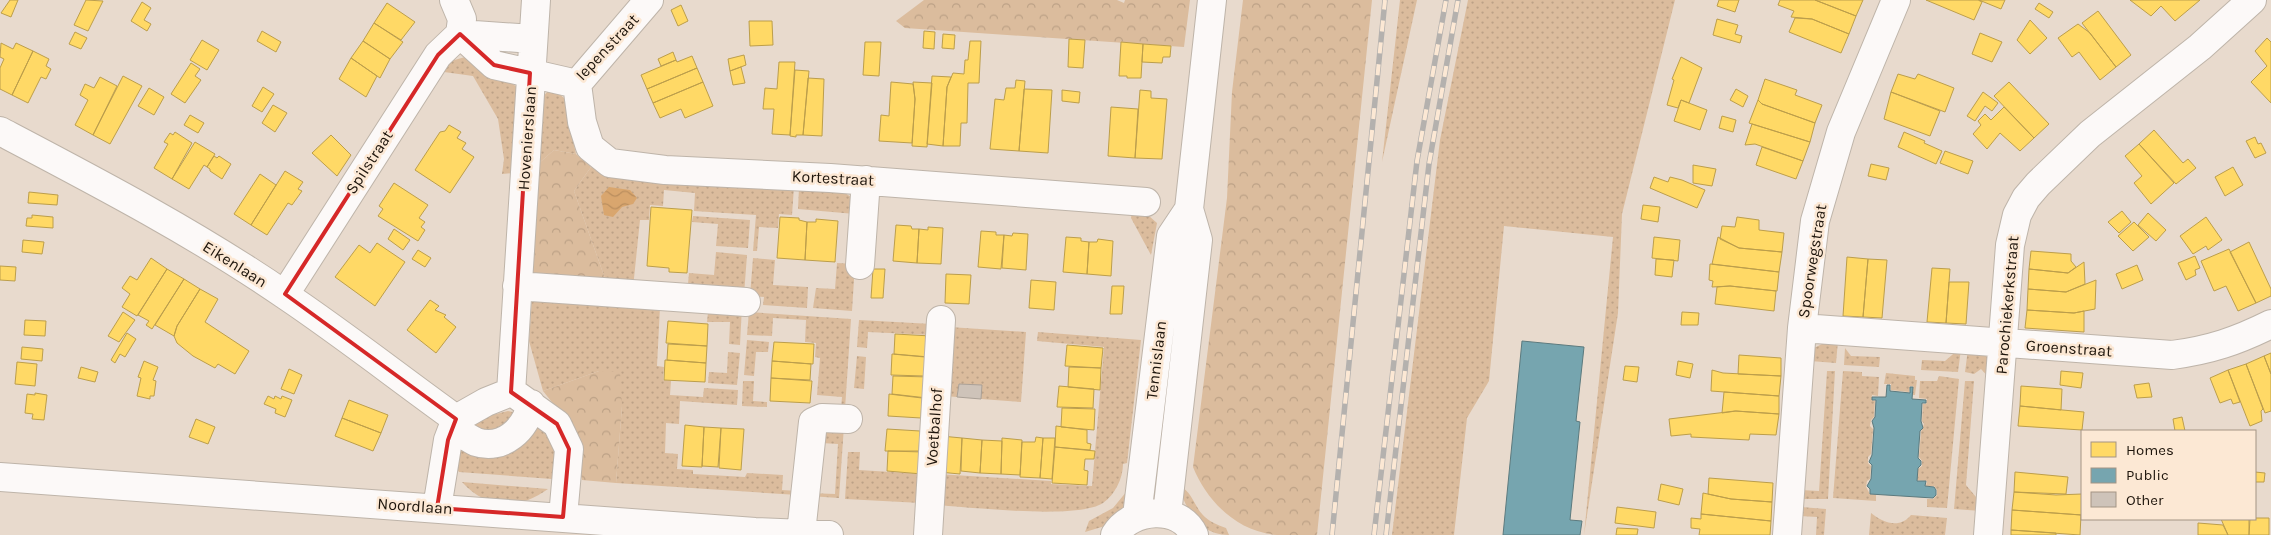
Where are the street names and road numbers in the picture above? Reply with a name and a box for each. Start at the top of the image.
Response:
street label: Iepenstraat [571,10,643,84]
street label: Hovenierslaan [514,85,540,191]
street label: Spilstraat [341,127,397,197]
street label: Kortestraat [791,166,875,190]
street label: Spoorwegstraat [1794,203,1830,319]
street label: Parochiekerkstraat [1991,235,2023,375]
street label: Eikenlaan [199,237,271,291]
street label: Tennislaan [1142,320,1170,400]
street label: Groenstraat [2025,336,2113,360]
street label: Voetbalhof [922,387,946,467]
street label: Noordlaan [377,494,453,518]

